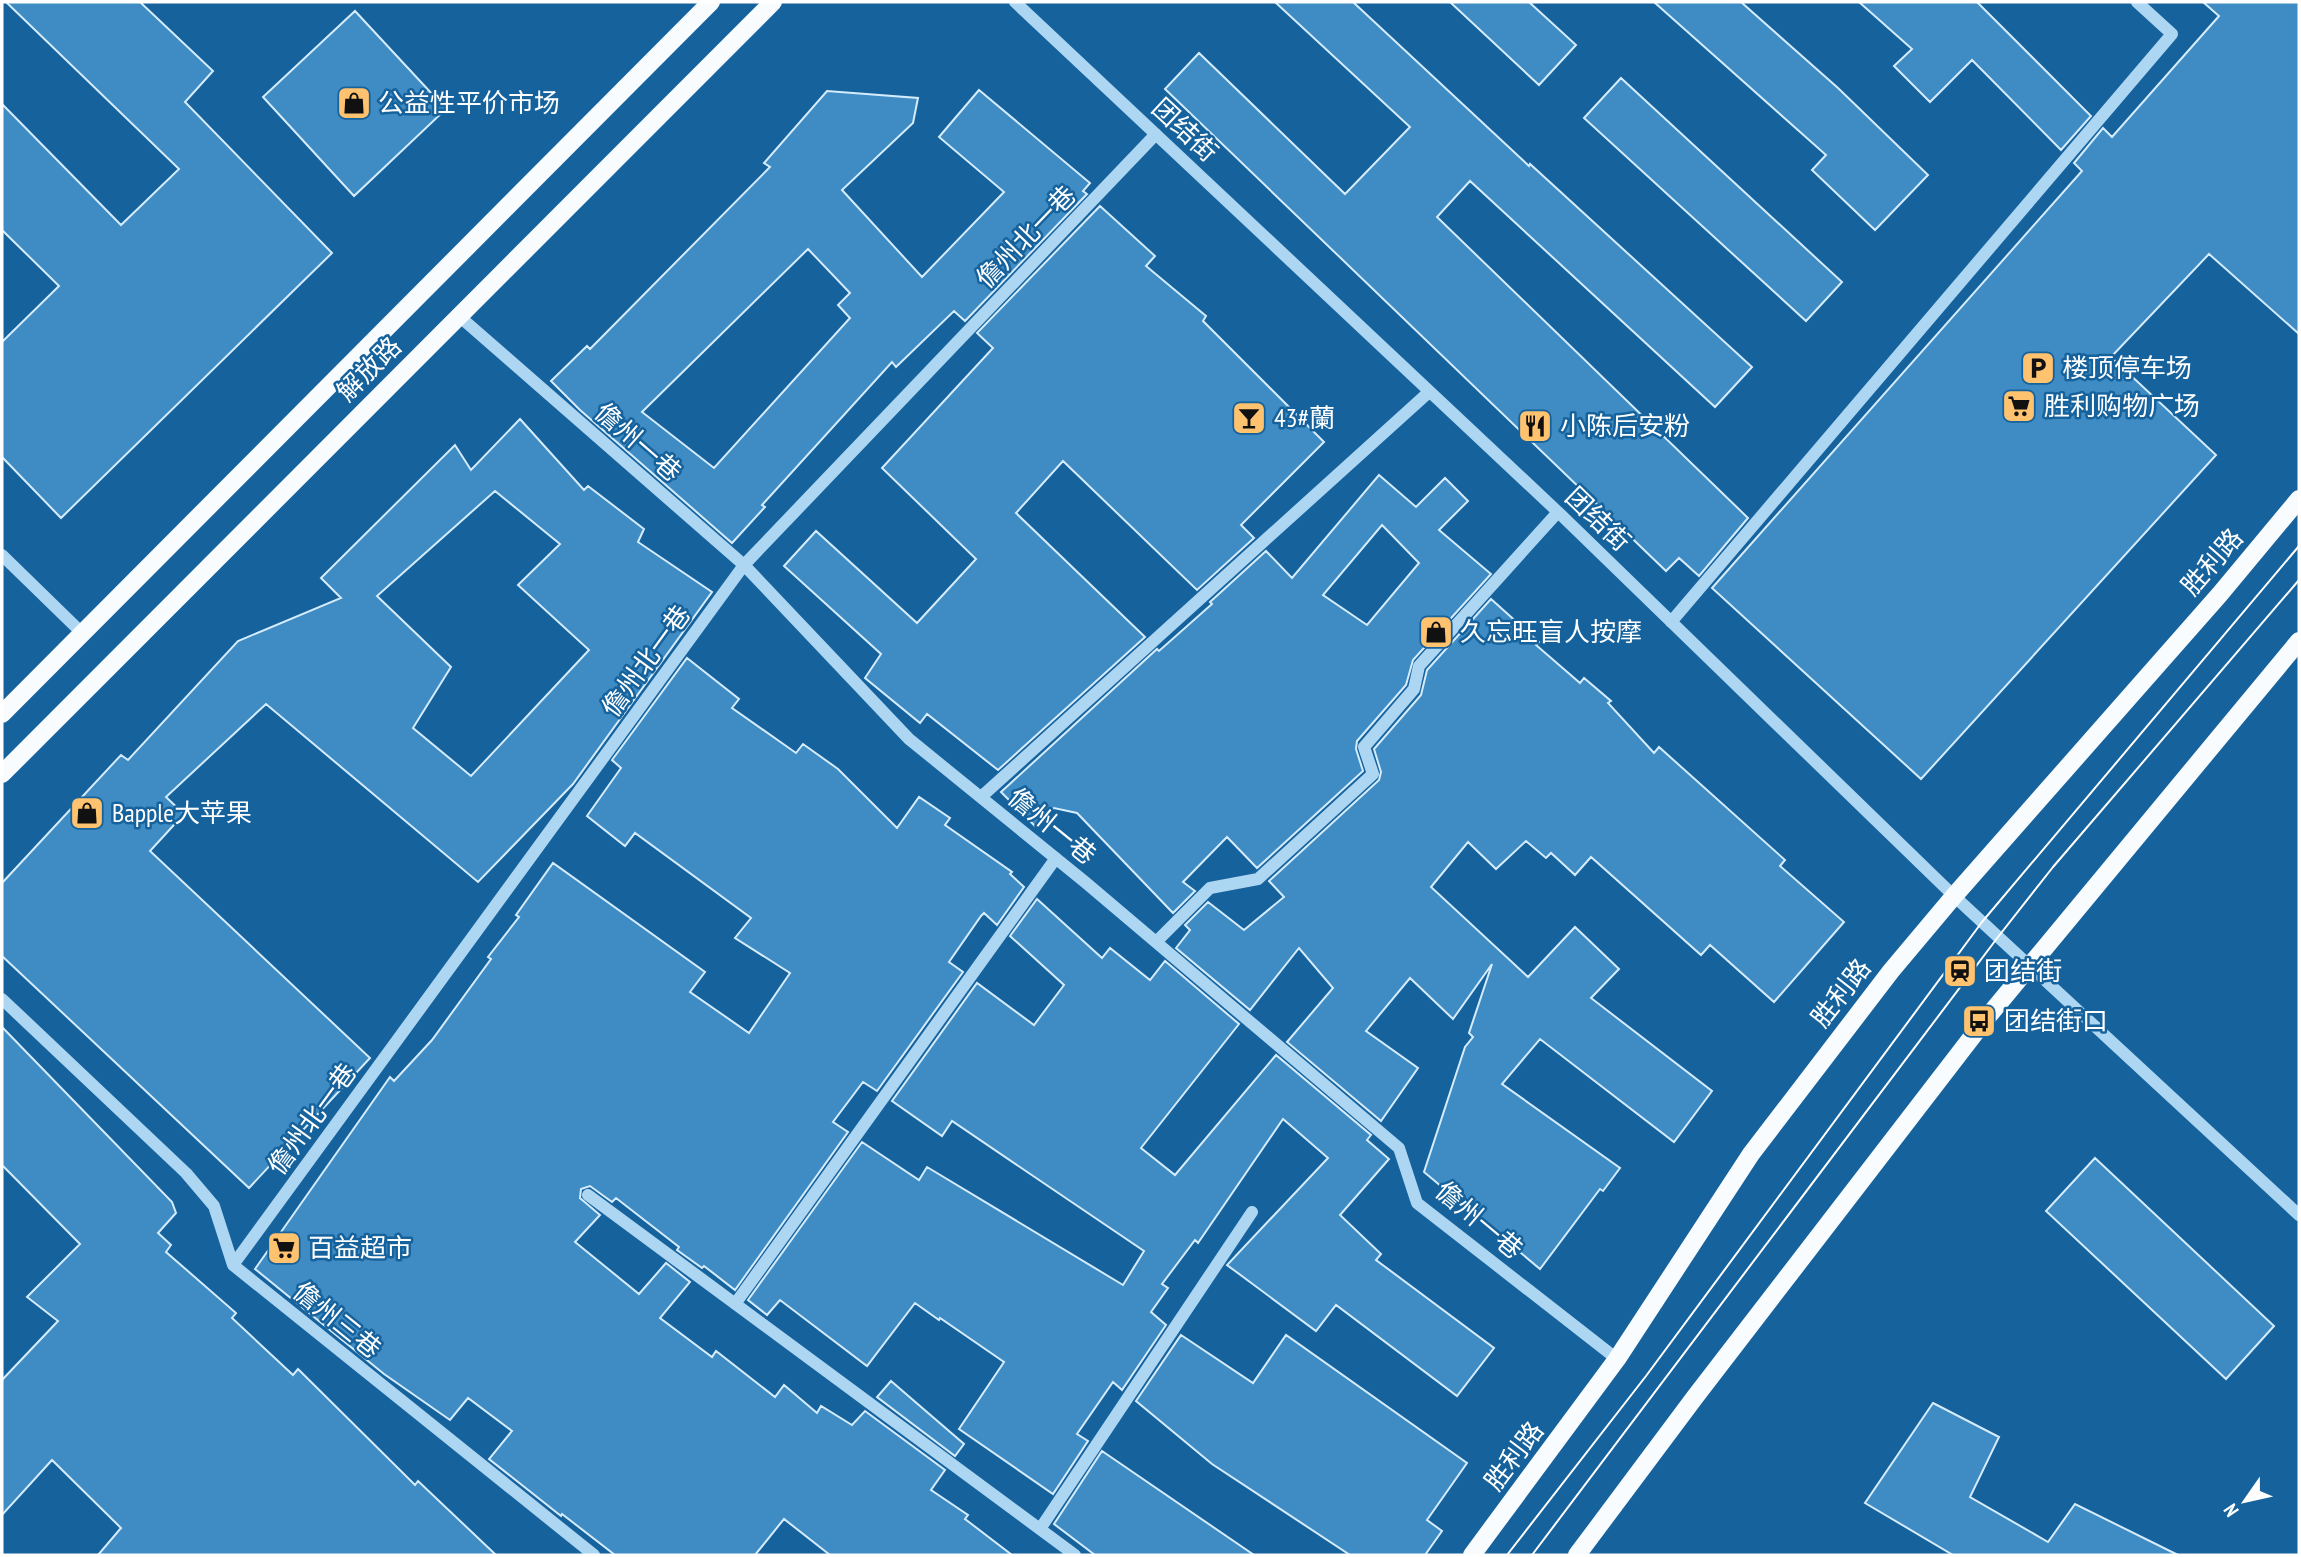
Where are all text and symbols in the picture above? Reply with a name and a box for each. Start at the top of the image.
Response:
shop icon: 公益性平价市场 [335,84,373,122]
place label: 公益性平价市场 [378,86,560,119]
street label: 团结街 [1146,91,1225,168]
street label: 儋州北一巷 [969,178,1083,295]
street label: 解放路 [329,329,408,408]
parking icon: 楼顶停车场 [2019,349,2057,387]
place label: 楼顶停车场 [2062,351,2192,384]
supermarket icon: 胜利购物广场 [2000,387,2038,425]
place label: 胜利购物广场 [2044,389,2200,422]
street label: 儋州一巷 [588,395,688,488]
bar icon: 43#蘭 [1230,399,1268,437]
place label: 43#蘭 [1274,401,1335,434]
restaurant icon: 小陈后安粉 [1516,407,1554,445]
place label: 小陈后安粉 [1560,409,1690,442]
street label: 团结街 [1559,480,1638,558]
street label: 胜利路 [2174,521,2250,602]
street label: 儋州北一巷 [594,598,697,723]
shop icon: 久忘旺盲人按摩 [1417,613,1455,651]
place label: 久忘旺盲人按摩 [1460,615,1642,648]
street label: 儋州一巷 [1002,780,1103,871]
shop icon: Bapple大苹果 [68,794,106,832]
place label: Bapple大苹果 [112,796,252,829]
street label: 胜利路 [1804,952,1878,1034]
station icon: 团结街 [1941,952,1979,990]
place label: 团结街 [1984,954,2062,987]
bus stop icon: 团结街口 [1960,1002,1998,1040]
place label: 团结街口 [2004,1004,2108,1037]
street label: 儋州北一巷 [260,1056,363,1181]
street label: 儋州一巷 [1429,1174,1530,1266]
supermarket icon: 百益超市 [265,1229,303,1267]
place label: 百益超市 [308,1231,412,1264]
street label: 儋州三巷 [287,1274,388,1365]
street label: 胜利路 [1477,1415,1550,1497]
north arrow [2210,1466,2280,1536]
text: N [2218,1500,2244,1521]

